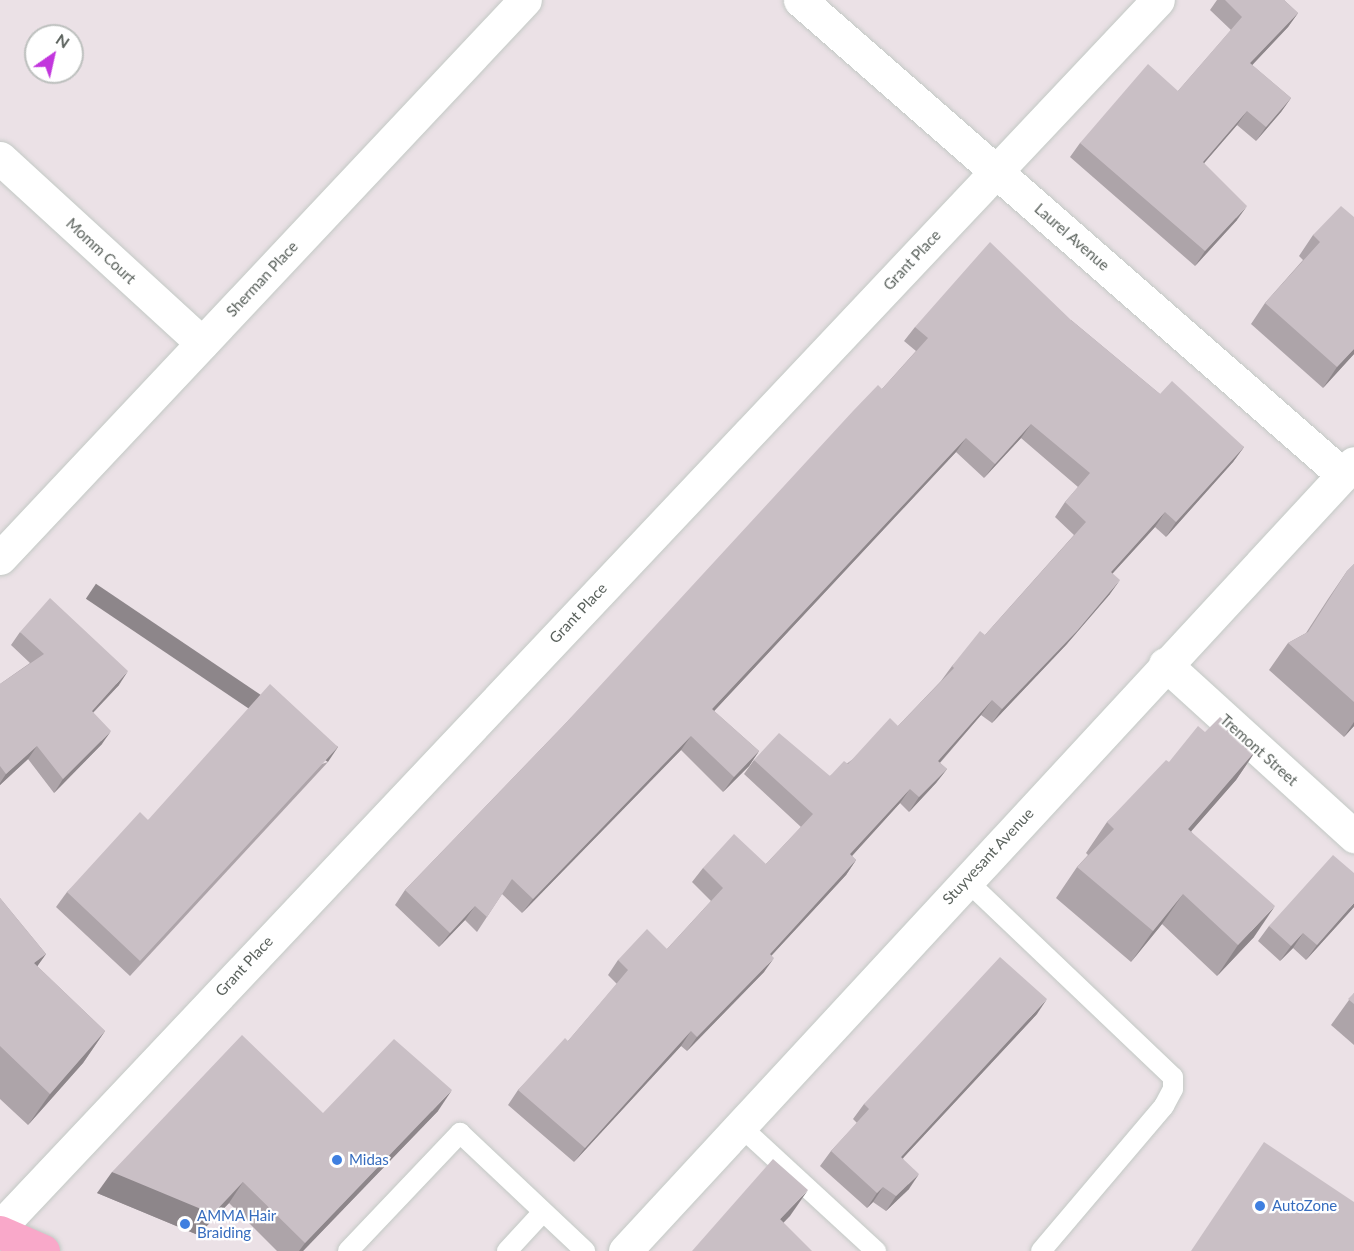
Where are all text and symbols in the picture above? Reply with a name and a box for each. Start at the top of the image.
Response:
north arrow [24,24,84,84]
text: N [53,29,74,52]
street label: Laurel Avenue [1031,199,1113,275]
street label: Momm Court [63,214,139,288]
street label: Grant Place [879,226,945,294]
street label: Sherman Place [222,238,302,320]
street label: Grant Place [545,579,611,647]
street label: Tremont Street [1217,710,1301,790]
street label: Stuyvesant Avenue [939,804,1037,908]
street label: Grant Place [211,932,277,1000]
place label: Midas [349,1151,389,1169]
marker: Midas [330,1153,344,1167]
place label: AutoZone [1272,1197,1337,1215]
marker: AutoZone [1253,1199,1267,1213]
place label: AMMA Hair Braiding [197,1206,277,1241]
marker: AMMA Hair Braiding [178,1217,192,1231]

